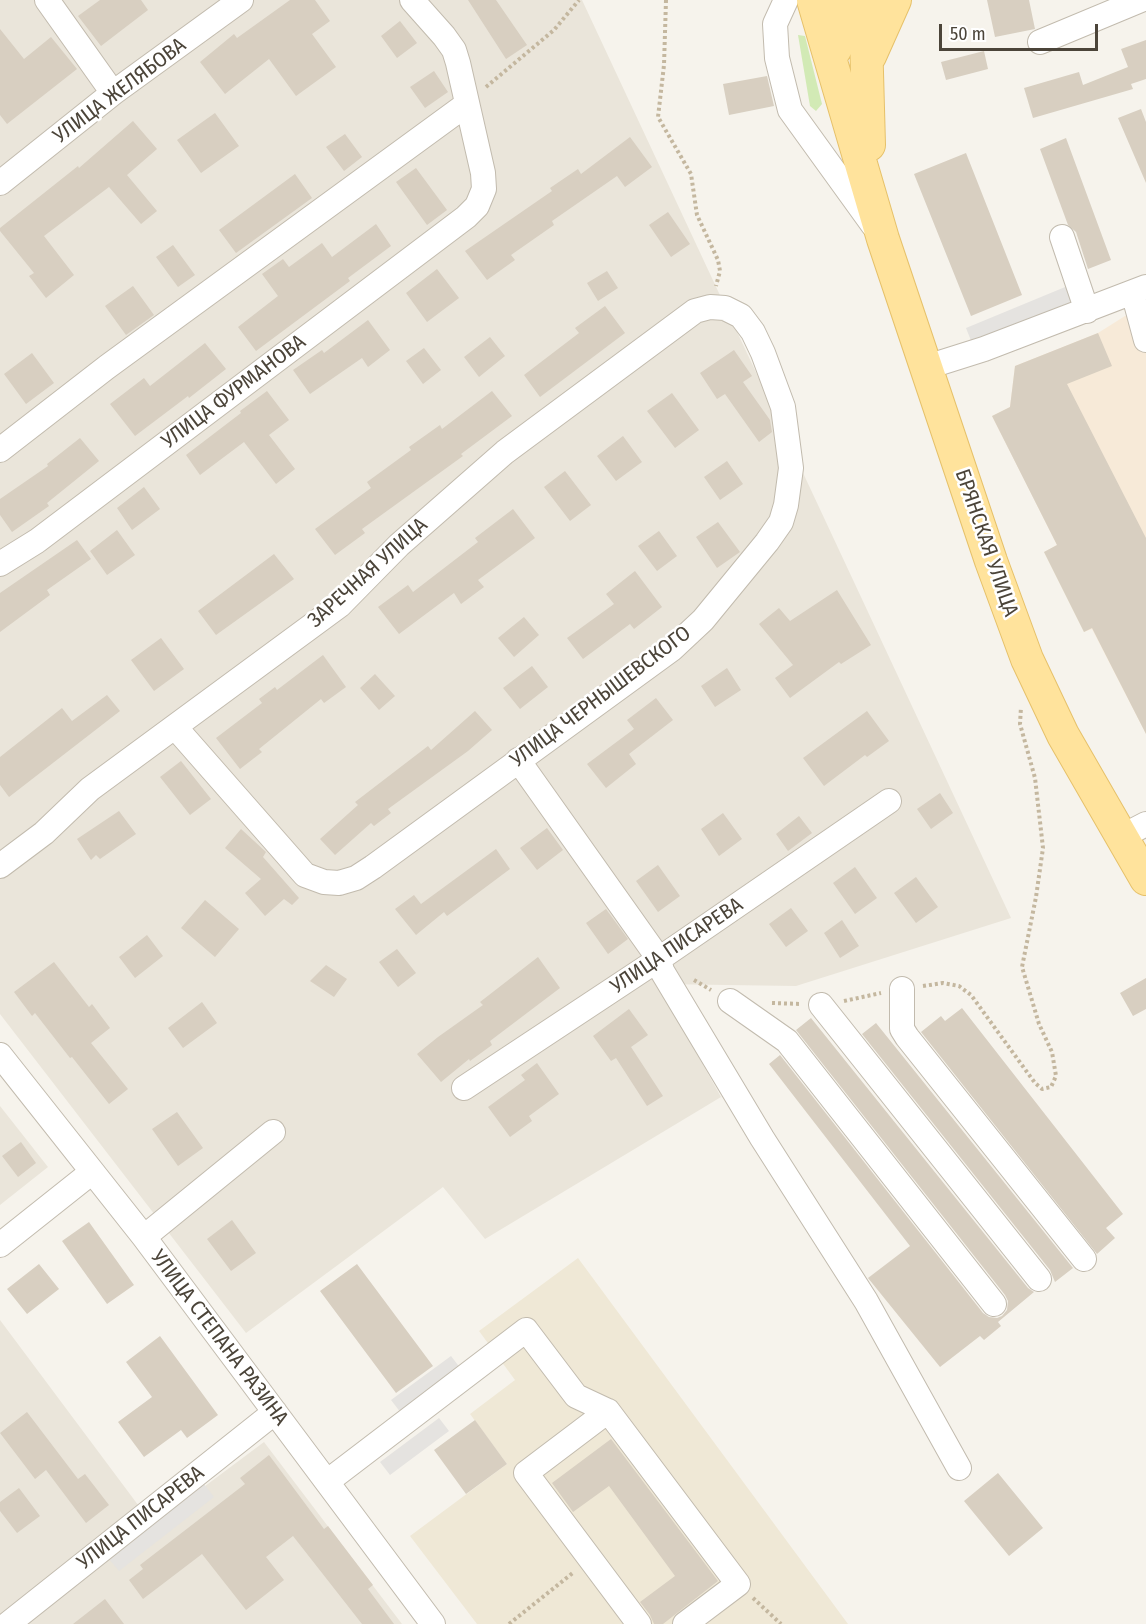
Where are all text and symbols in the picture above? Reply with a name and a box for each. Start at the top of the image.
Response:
scale bar [942,12,1101,50]
text: 50 m [950,23,986,45]
street label: УЛИЦА ЖЕЛЯБОВА [49,33,191,149]
street label: УЛИЦА ФУРМАНОВА [157,330,311,454]
street label: БРЯНСКАЯ УЛИЦА [949,466,1023,620]
street label: ЗАРЕЧНАЯ УЛИЦА [303,513,433,633]
street label: УЛИЦА ЧЕРНЫШЕВСКОГО [506,621,696,773]
street label: УЛИЦА ПИСАРЕВА [606,893,748,999]
street label: УЛИЦА СТЕПАНА РАЗИНА [145,1245,293,1431]
street label: УЛИЦА ПИСАРЕВА [73,1461,209,1575]

